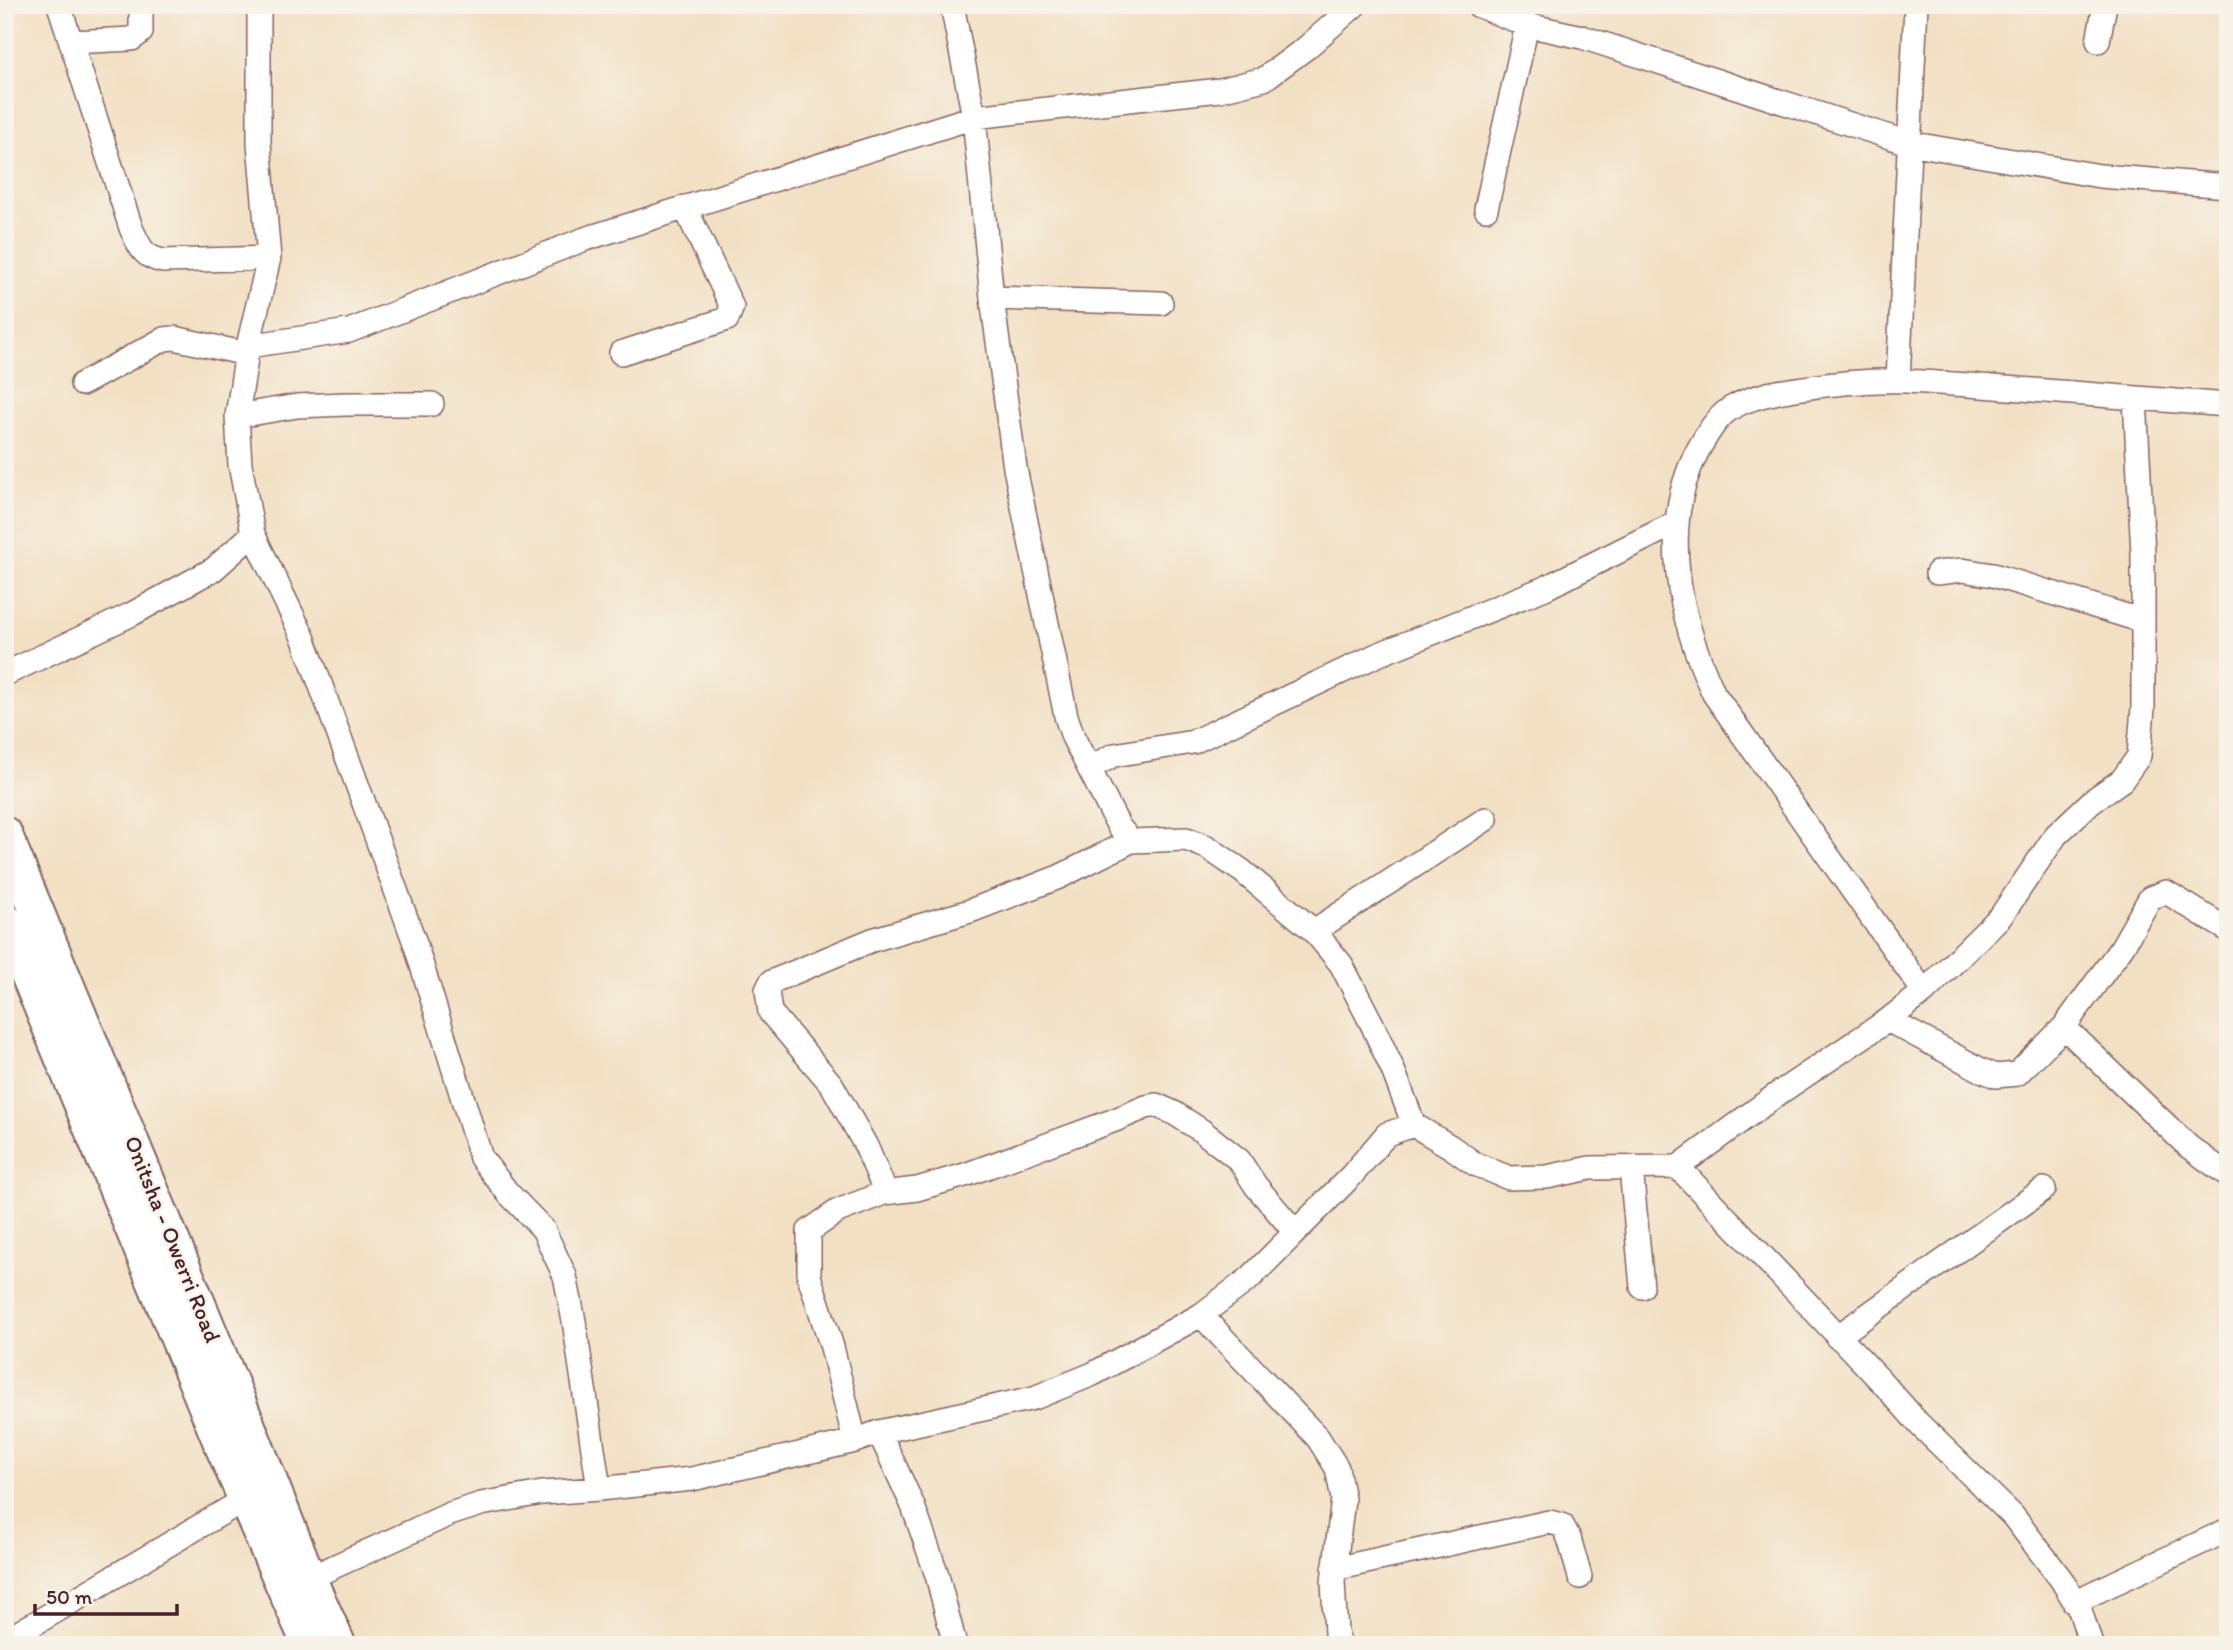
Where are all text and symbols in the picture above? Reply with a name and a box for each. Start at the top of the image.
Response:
street label: Onitsha - Owerri Road [119,1132,227,1346]
scale bar [35,1573,177,1617]
text: 50 m [46,1584,93,1609]

